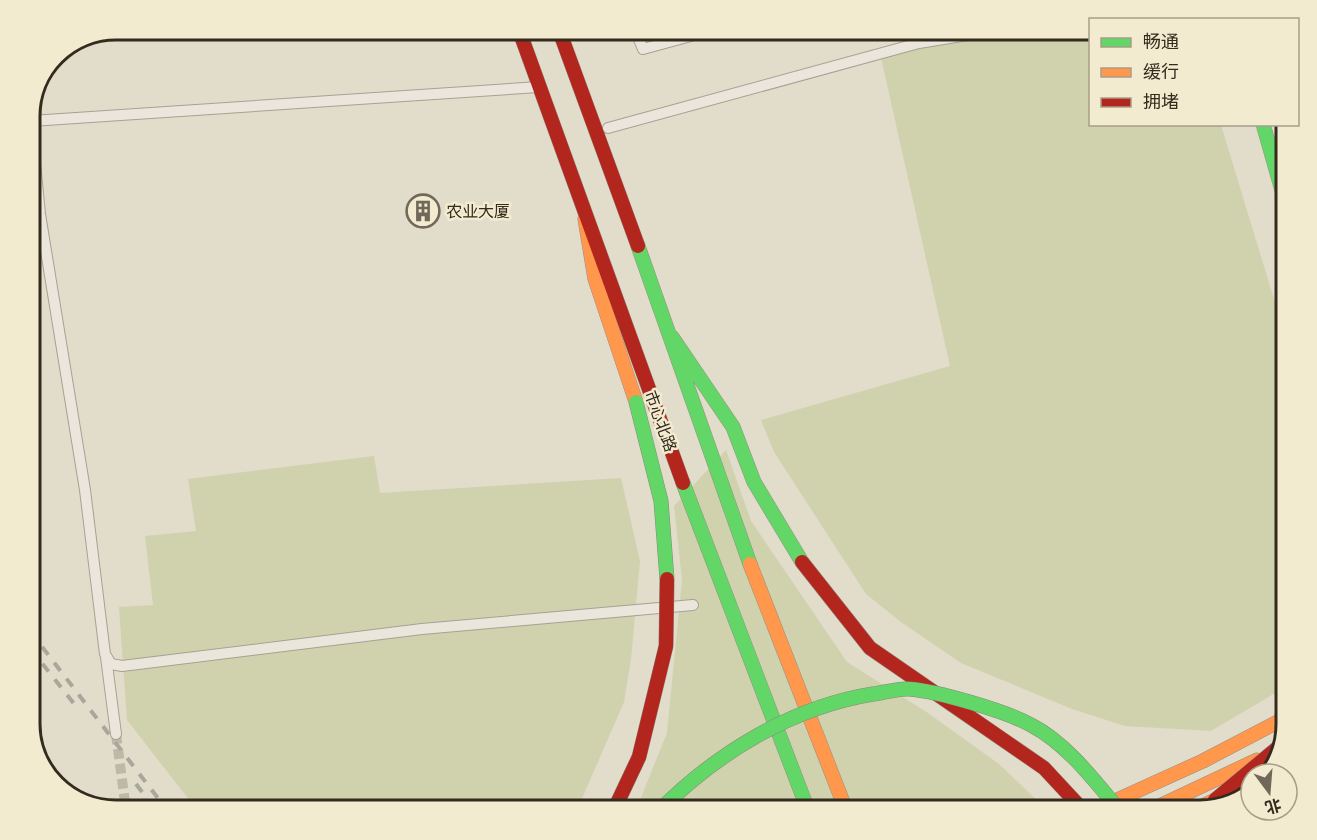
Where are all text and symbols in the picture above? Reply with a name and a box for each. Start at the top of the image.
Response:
legend [1089,18,1299,126]
text: 畅通 [1143,30,1179,53]
text: 缓行 [1143,60,1179,83]
text: 拥堵 [1143,90,1179,113]
building icon: 农业大厦 [405,193,441,229]
place label: 农业大厦 [446,201,510,221]
street label: 市心北路 [641,388,681,454]
north arrow [1239,762,1299,822]
text: 北 [1263,795,1284,818]

